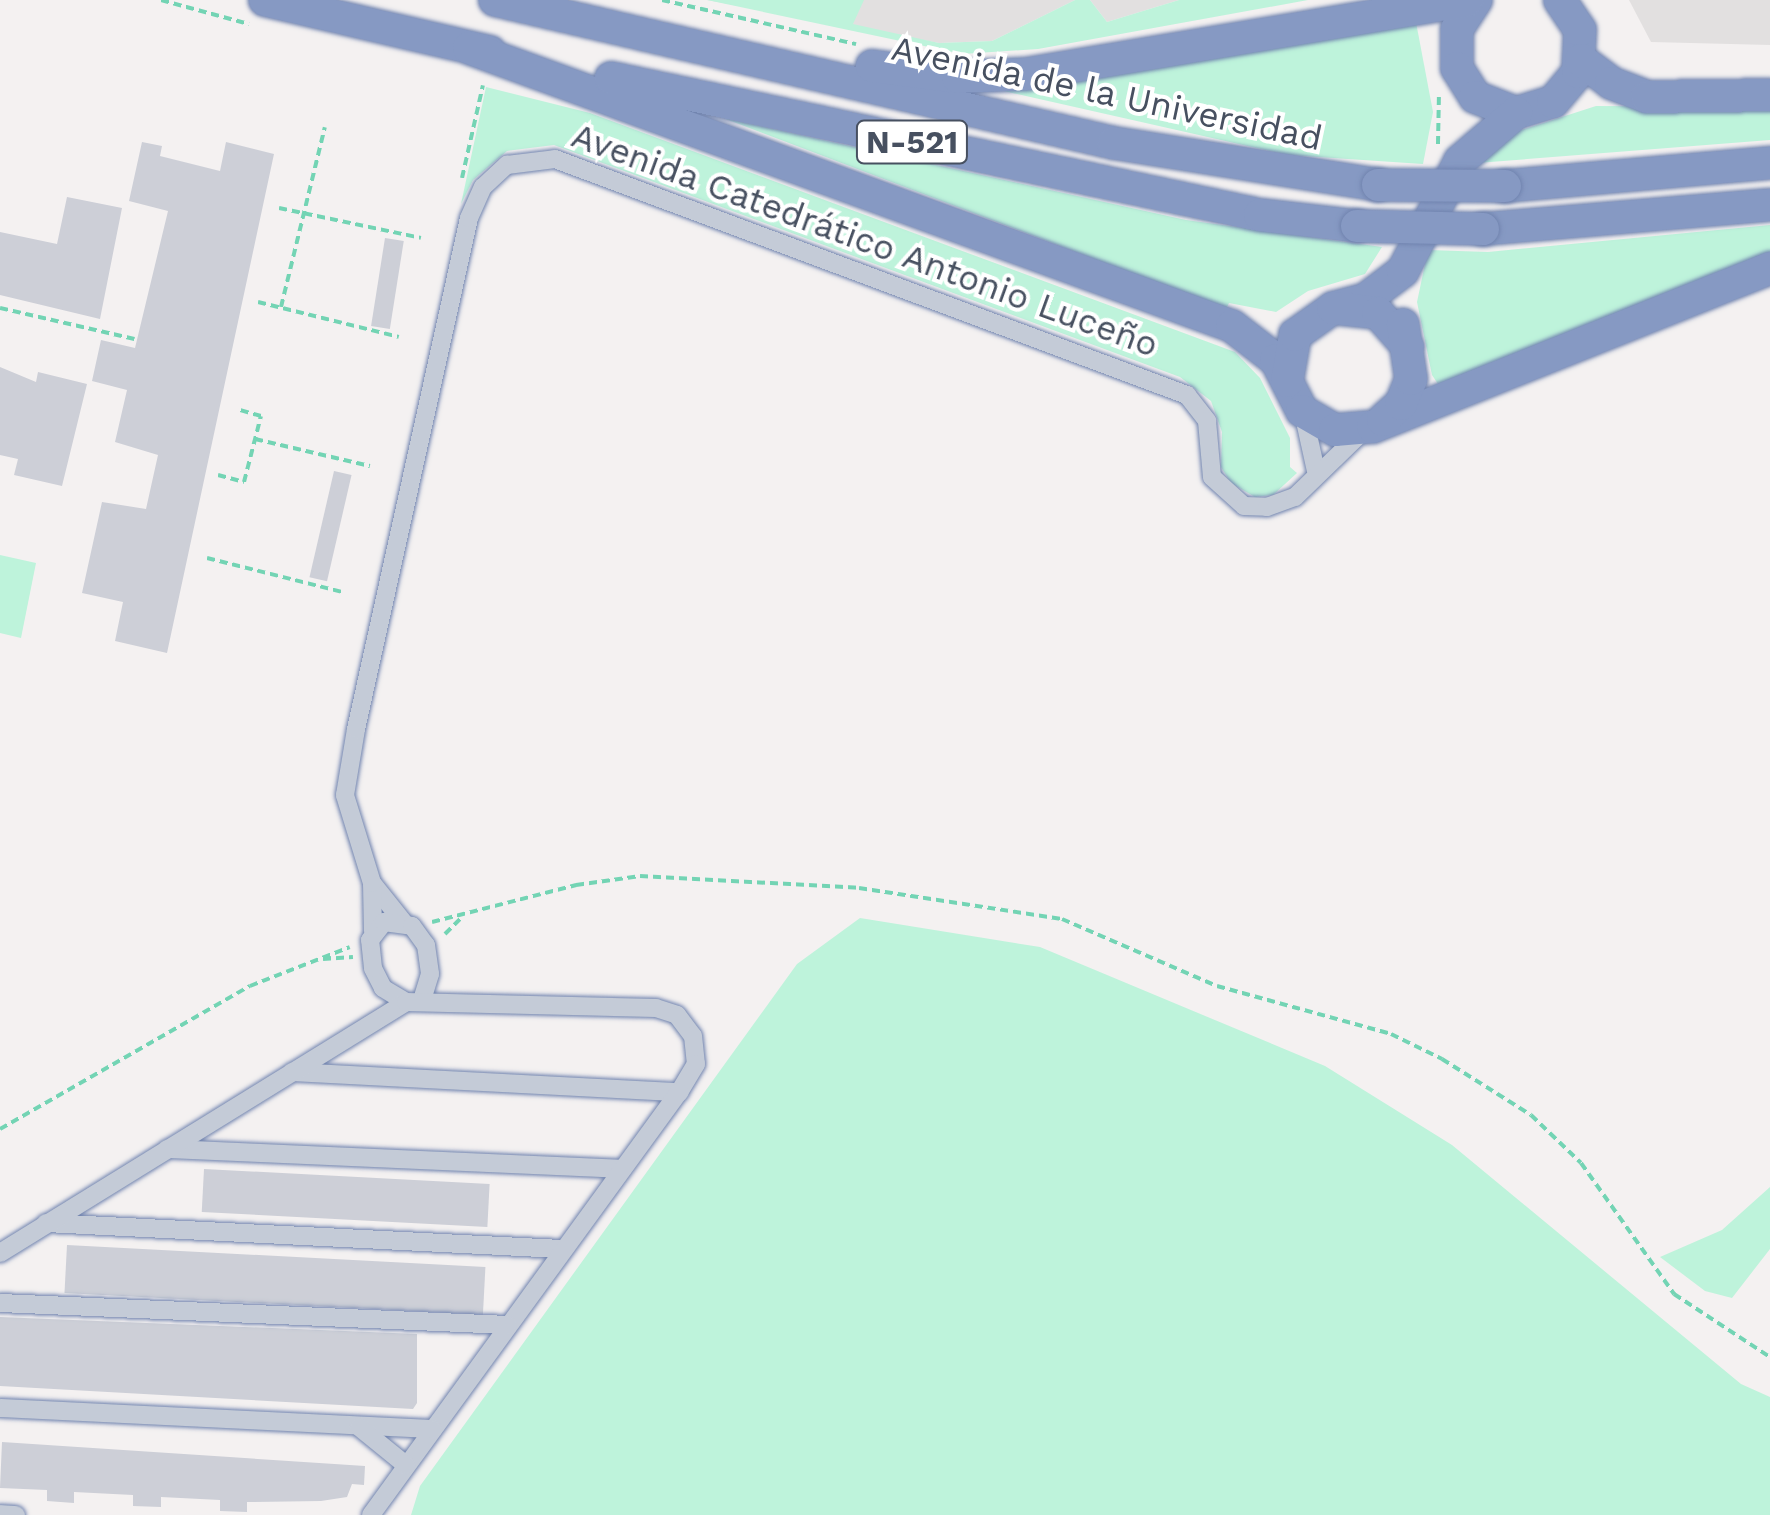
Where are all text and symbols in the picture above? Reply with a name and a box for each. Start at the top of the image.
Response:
street label: Avenida de la Universidad [887,27,1327,159]
street label: Avenida Catedrático Antonio Luceño [565,114,1165,366]
road number: N-521 [854,115,970,169]

